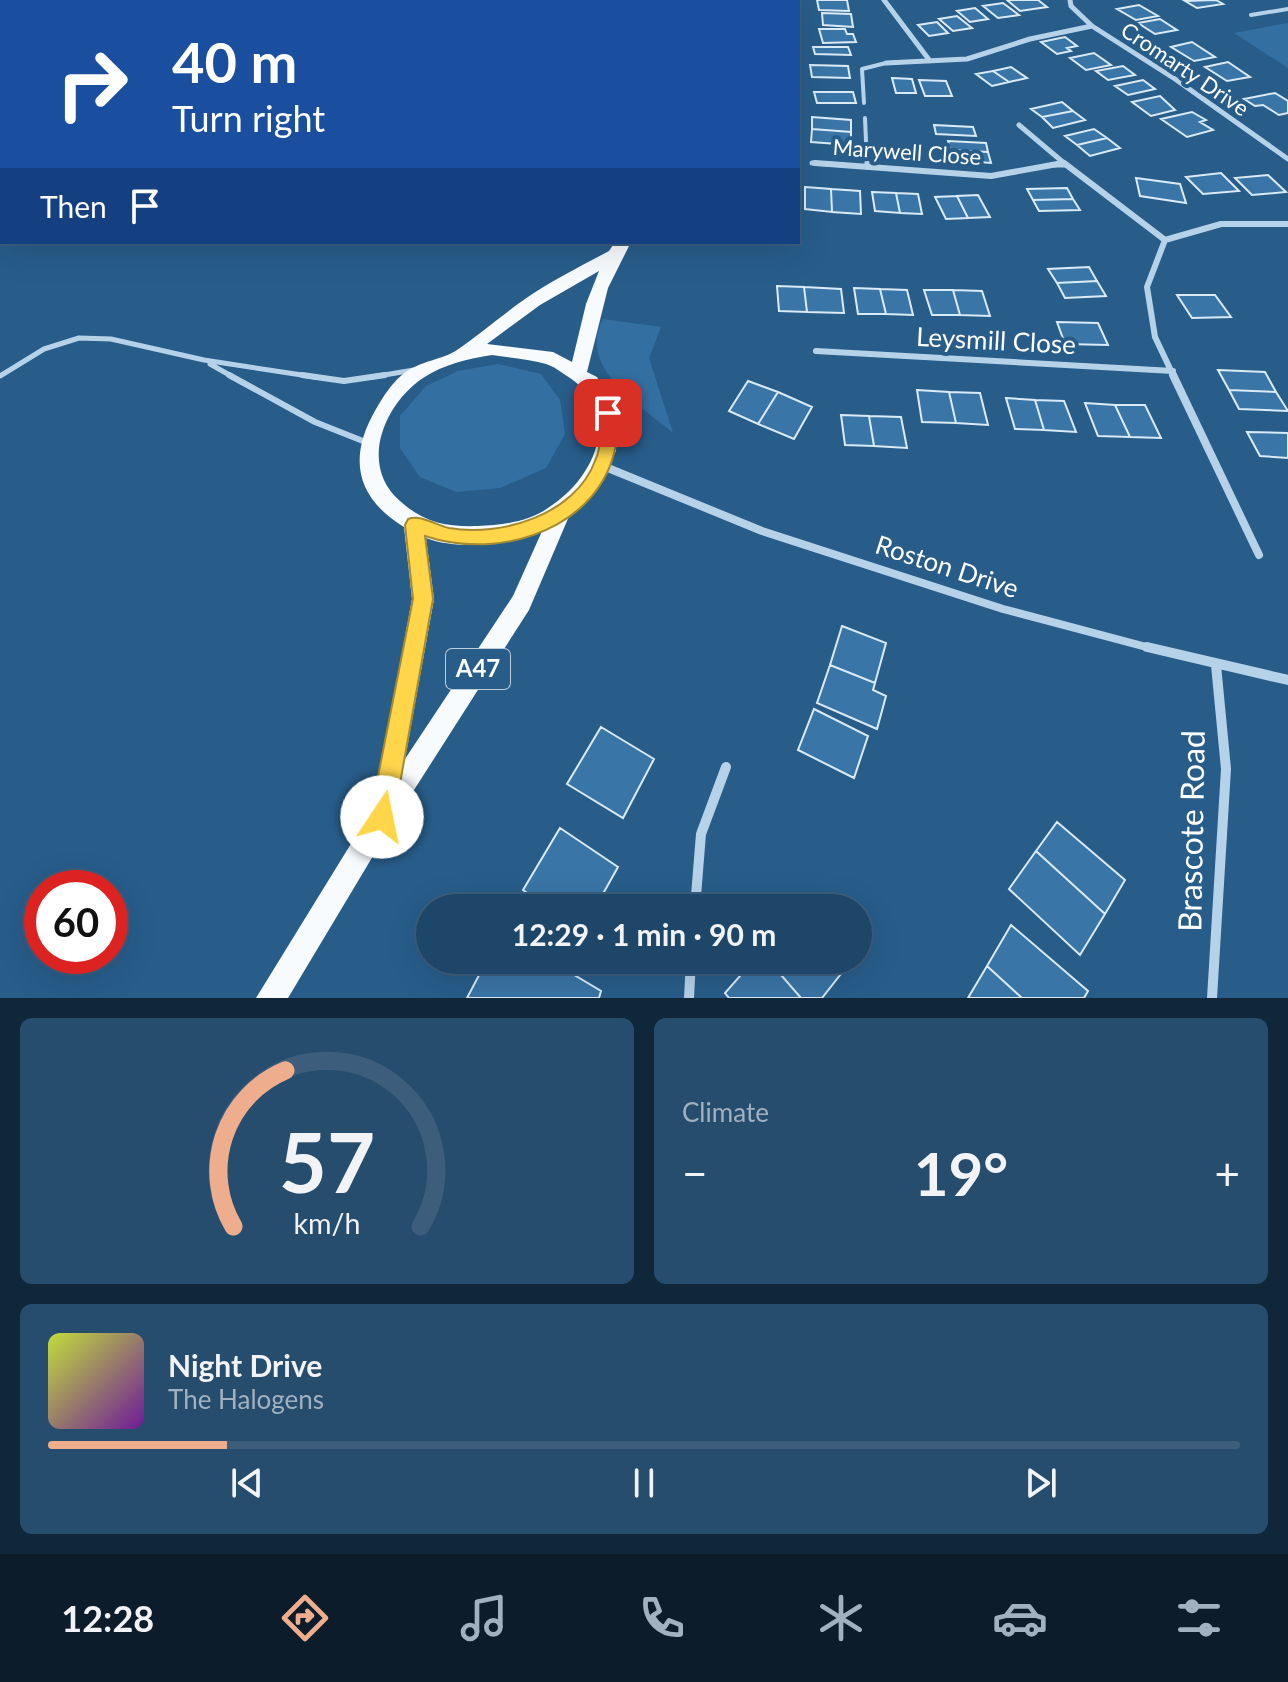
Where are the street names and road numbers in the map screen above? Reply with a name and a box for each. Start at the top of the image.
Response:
street label: Cromarty Drive [1116,16,1254,121]
street label: Marywell Close [832,133,982,170]
street label: Leysmill Close [915,320,1077,360]
street label: Roston Drive [872,528,1023,604]
road number: A47 [446,649,510,689]
street label: Brascote Road [1169,730,1212,932]

